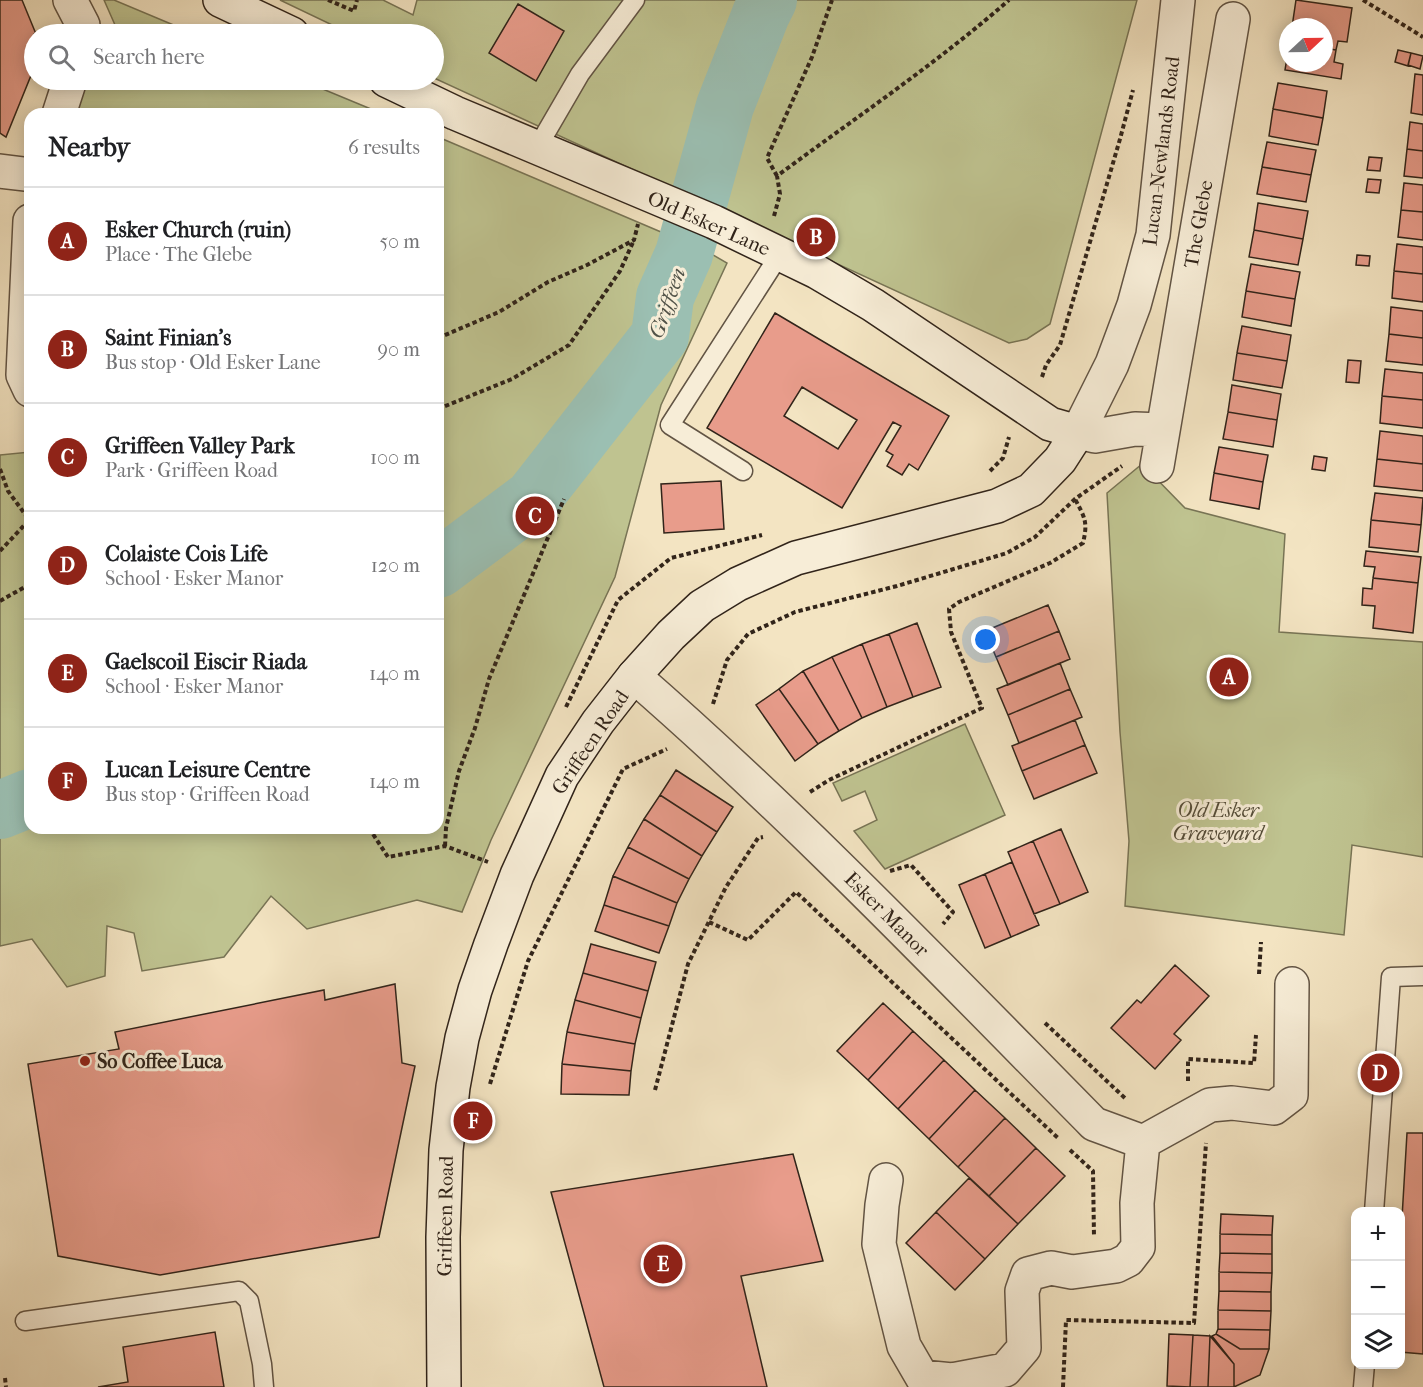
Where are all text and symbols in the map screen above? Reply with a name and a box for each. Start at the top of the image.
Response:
north arrow [1279,18,1333,72]
search box [24,24,444,90]
icon: search [45,41,78,74]
text: Search here [93,44,205,70]
street label: Lucan-Newlands Road [1138,54,1185,247]
text: Nearby [48,132,130,163]
text: 6 results [348,136,420,159]
street label: The Glebe [1179,178,1218,270]
street label: Old Esker Lane [644,186,774,261]
pin: B [796,214,836,260]
text: Esker Church (ruin) [105,217,291,243]
text: A [61,230,74,253]
text: 50 m [379,230,420,253]
text: Place · The Glebe [105,243,252,266]
water label: Griffeen [644,264,690,341]
text: Saint Finian's [105,325,231,351]
text: B [61,338,74,361]
text: 90 m [378,338,420,361]
text: Bus stop · Old Esker Lane [105,351,321,374]
text: Griffeen Valley Park [105,433,295,459]
text: C [61,446,74,469]
text: 100 m [370,446,420,469]
text: Park · Griffeen Road [105,459,278,482]
pin: C [516,494,554,538]
text: Colaiste Cois Life [105,541,268,567]
text: D [60,554,75,577]
text: 120 m [371,554,420,577]
text: School · Esker Manor [105,567,283,590]
your location [971,625,1000,654]
text: Gaelscoil Eiscir Riada [105,649,307,675]
pin: A [1210,654,1248,700]
text: E [61,662,74,685]
text: 140 m [369,662,420,685]
text: School · Esker Manor [105,675,283,698]
street label: Griffeen Road [547,685,634,799]
text: Lucan Leisure Centre [105,757,310,783]
text: F [62,770,73,793]
text: 140 m [369,770,420,793]
text: Bus stop · Griffeen Road [105,783,310,806]
park label: Old Esker Graveyard [1173,799,1266,845]
street label: Esker Manor [840,867,934,962]
place label: So Coffee Luca [97,1050,223,1073]
pin: D [1360,1050,1400,1096]
marker: So Coffee Luca [78,1054,92,1068]
pin: F [454,1098,492,1144]
street label: Griffeen Road [433,1154,458,1276]
map controls [1351,1207,1405,1369]
button: + [1351,1207,1405,1261]
pin: E [644,1242,682,1286]
button: − [1351,1261,1405,1315]
button: layers [1351,1315,1405,1369]

